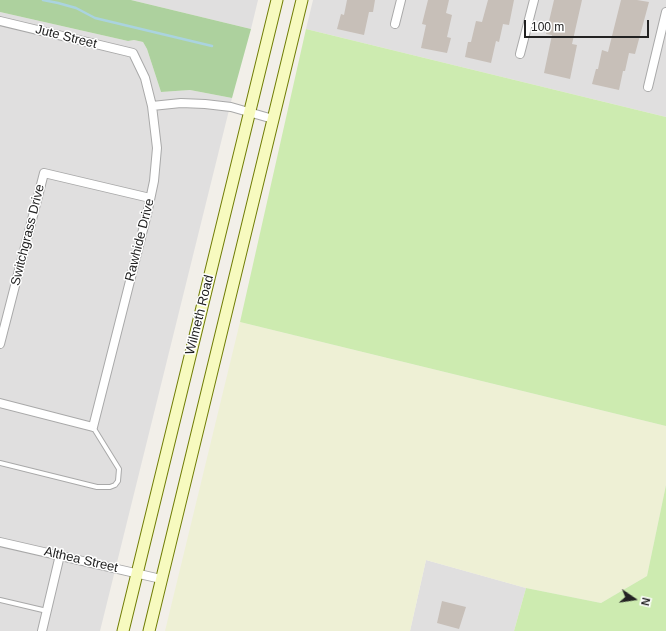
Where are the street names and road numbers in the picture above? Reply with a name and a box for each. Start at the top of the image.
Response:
street label: Jute Street [34,22,98,52]
street label: Switchgrass Drive [8,183,48,287]
street label: Rawhide Drive [122,197,158,283]
street label: Wilmeth Road [183,274,217,356]
street label: Althea Street [43,544,119,576]

